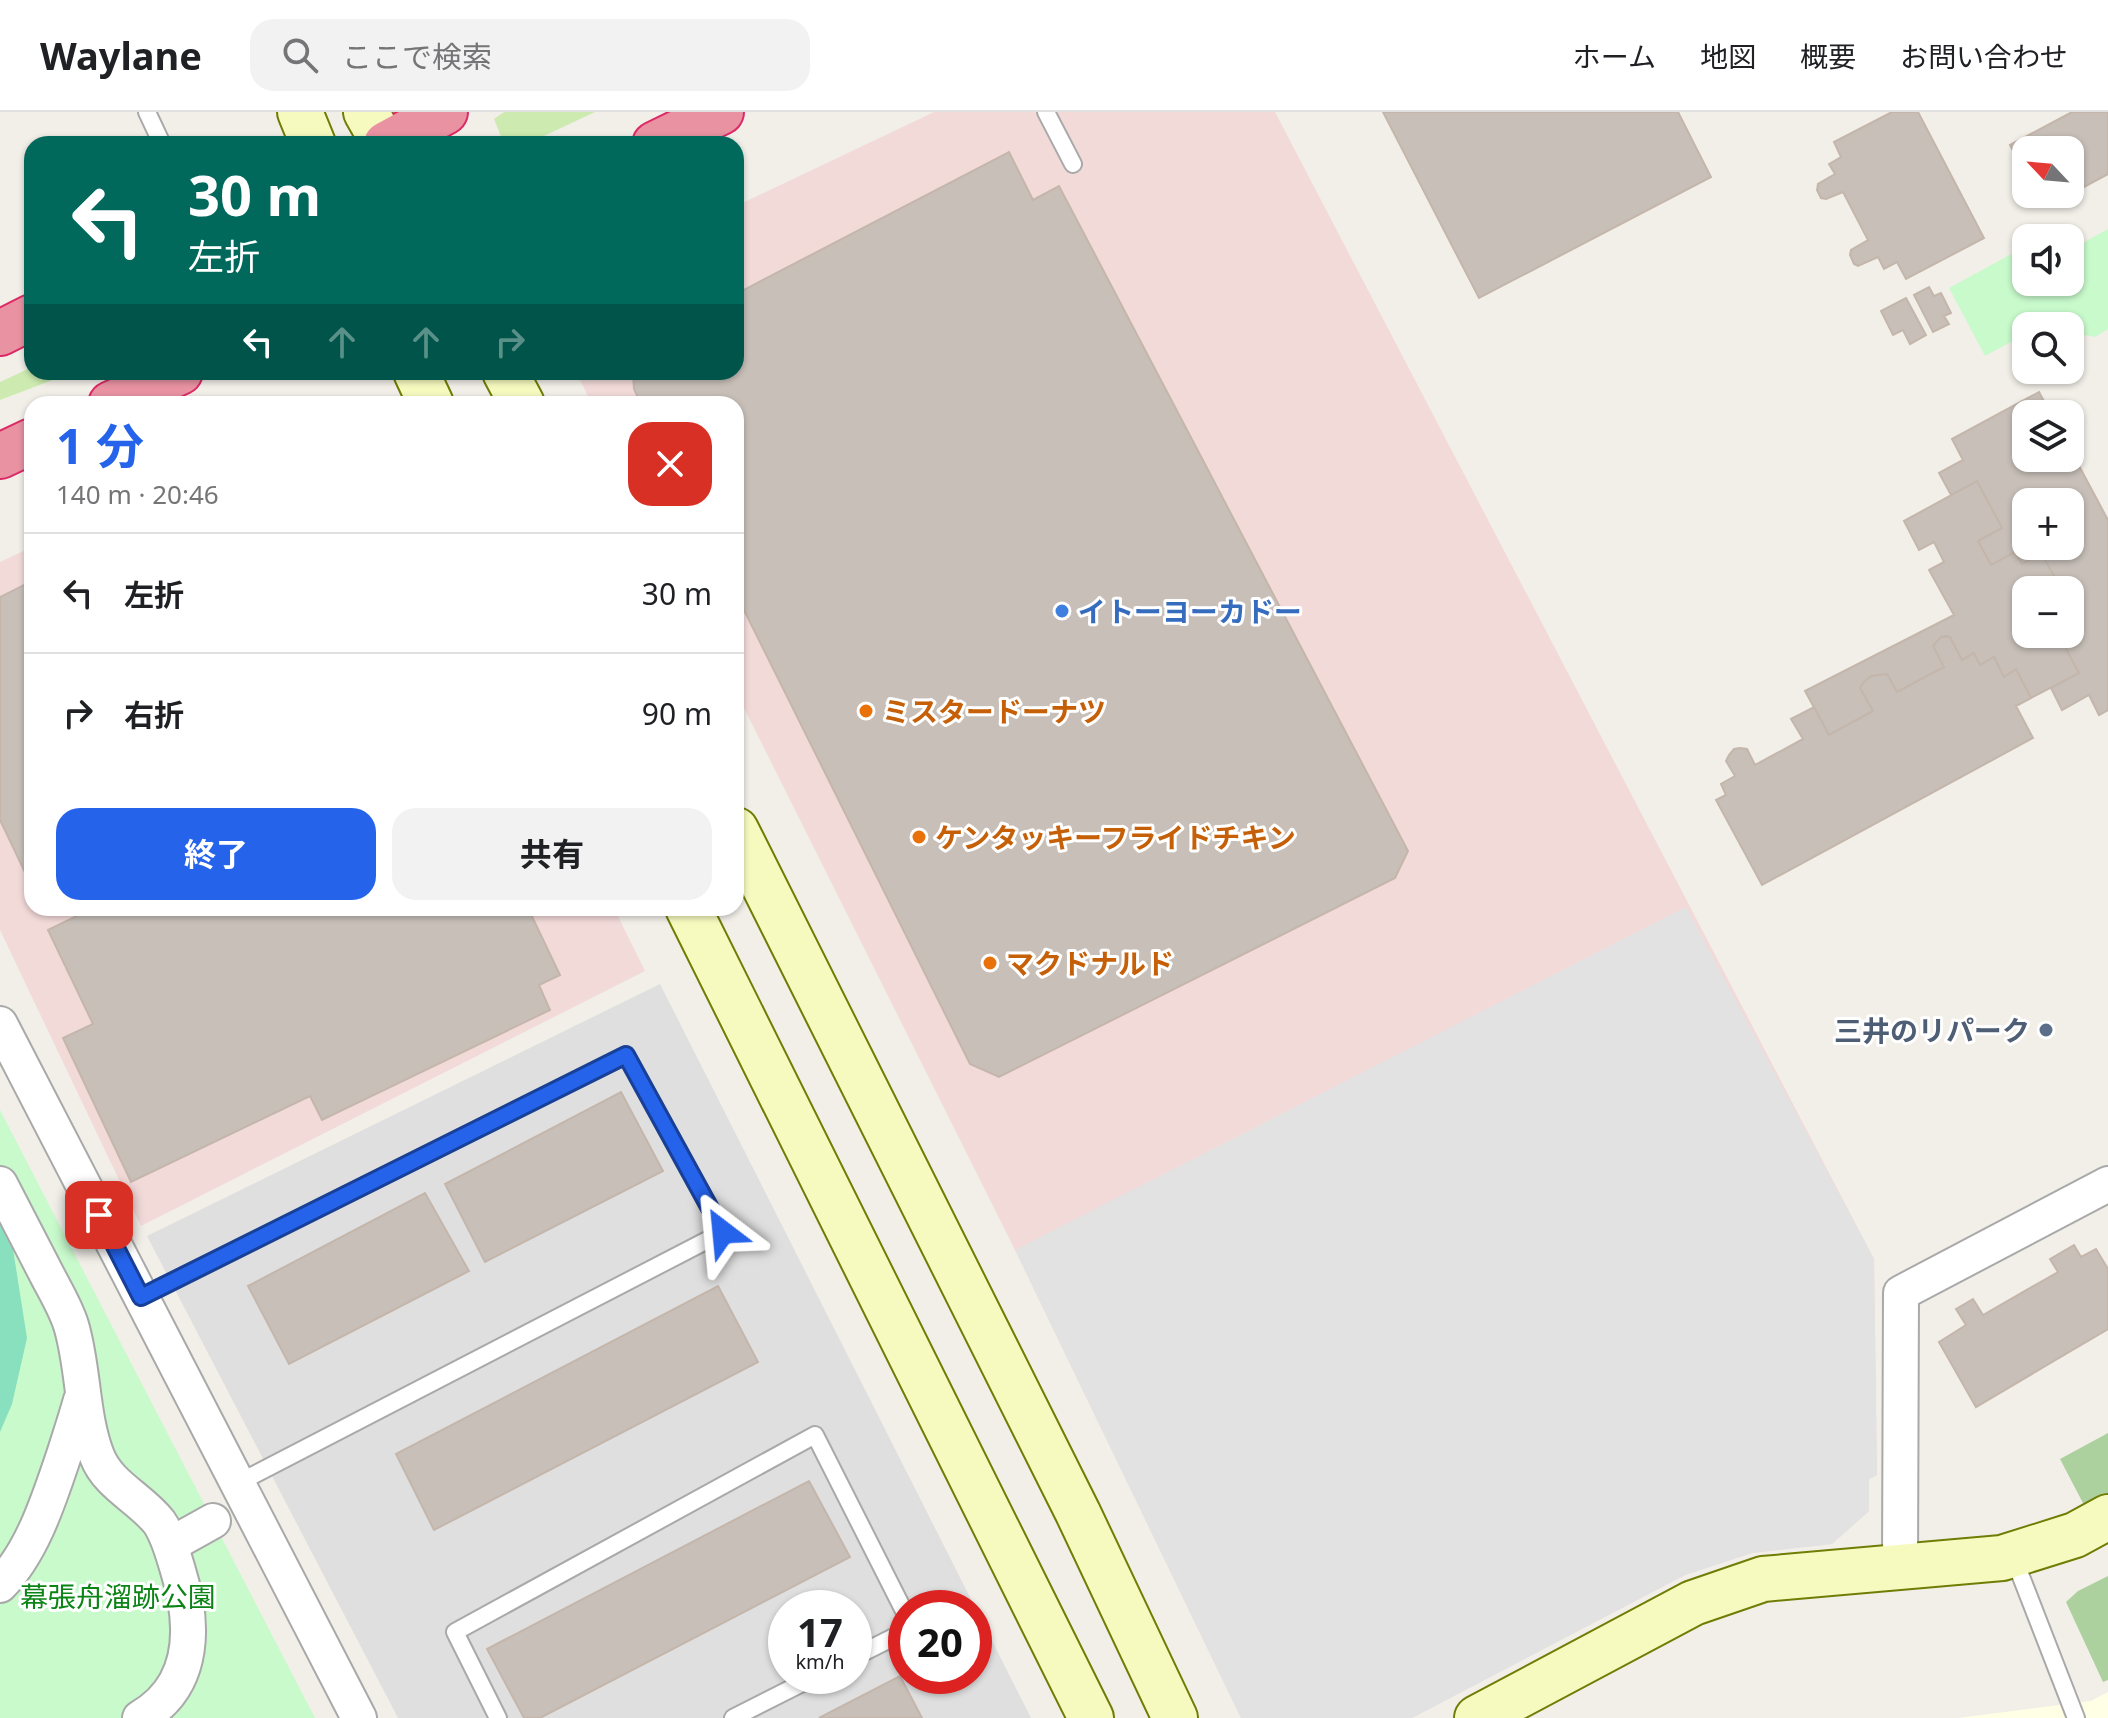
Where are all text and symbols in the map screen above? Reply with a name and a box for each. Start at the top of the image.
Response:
search box [250,19,810,91]
text: Waylane [40,29,202,81]
icon: search [278,33,322,77]
text: ここで検索 [342,36,492,77]
text: ホーム [1573,37,1656,75]
text: 地図 [1700,37,1756,75]
text: 概要 [1800,37,1856,75]
text: お問い合わせ [1900,37,2068,75]
north arrow [2012,136,2084,208]
map controls [2012,136,2084,648]
text: 30 m [188,156,321,232]
icon: left [56,168,160,272]
button: sound [2012,224,2084,296]
text: 左折 [188,232,260,281]
button: search [2012,312,2084,384]
icon: left [236,320,280,364]
icon: ahead [320,320,364,364]
icon: ahead [404,320,448,364]
icon: right [488,320,532,364]
button: layers [2012,400,2084,472]
text: 1 分 [56,413,144,478]
button: close [628,422,712,506]
text: 140 m · 20:46 [56,476,219,512]
button: + [2012,488,2084,560]
icon: left [56,571,100,615]
text: 30 m [642,573,712,614]
text: 左折 [124,574,184,615]
button: − [2012,576,2084,648]
place label: イトーヨーカドー [1078,592,1302,630]
marker: イトーヨーカドー [1053,602,1071,620]
icon: right [56,691,100,735]
place label: ミスタードーナツ [882,692,1106,730]
text: 90 m [642,693,712,734]
text: 右折 [124,694,184,735]
marker: ミスタードーナツ [857,702,875,720]
button: 終了 [56,808,376,900]
button: 共有 [392,808,712,900]
place label: ケンタッキーフライドチキン [935,818,1296,856]
marker: ケンタッキーフライドチキン [910,828,928,846]
place label: マクドナルド [1006,944,1174,982]
marker: マクドナルド [981,954,999,972]
place label: 三井のリパーク [1834,1011,2030,1049]
marker: 三井のリパーク [2037,1021,2055,1039]
pin [65,1181,133,1249]
position arrow [681,1190,765,1274]
icon: arrive [77,1193,121,1237]
park label: 幕張舟溜跡公園 [20,1577,216,1615]
speed limit sign: 20 [888,1590,992,1694]
text: 17 [797,1604,843,1659]
text: km/h [795,1648,845,1675]

